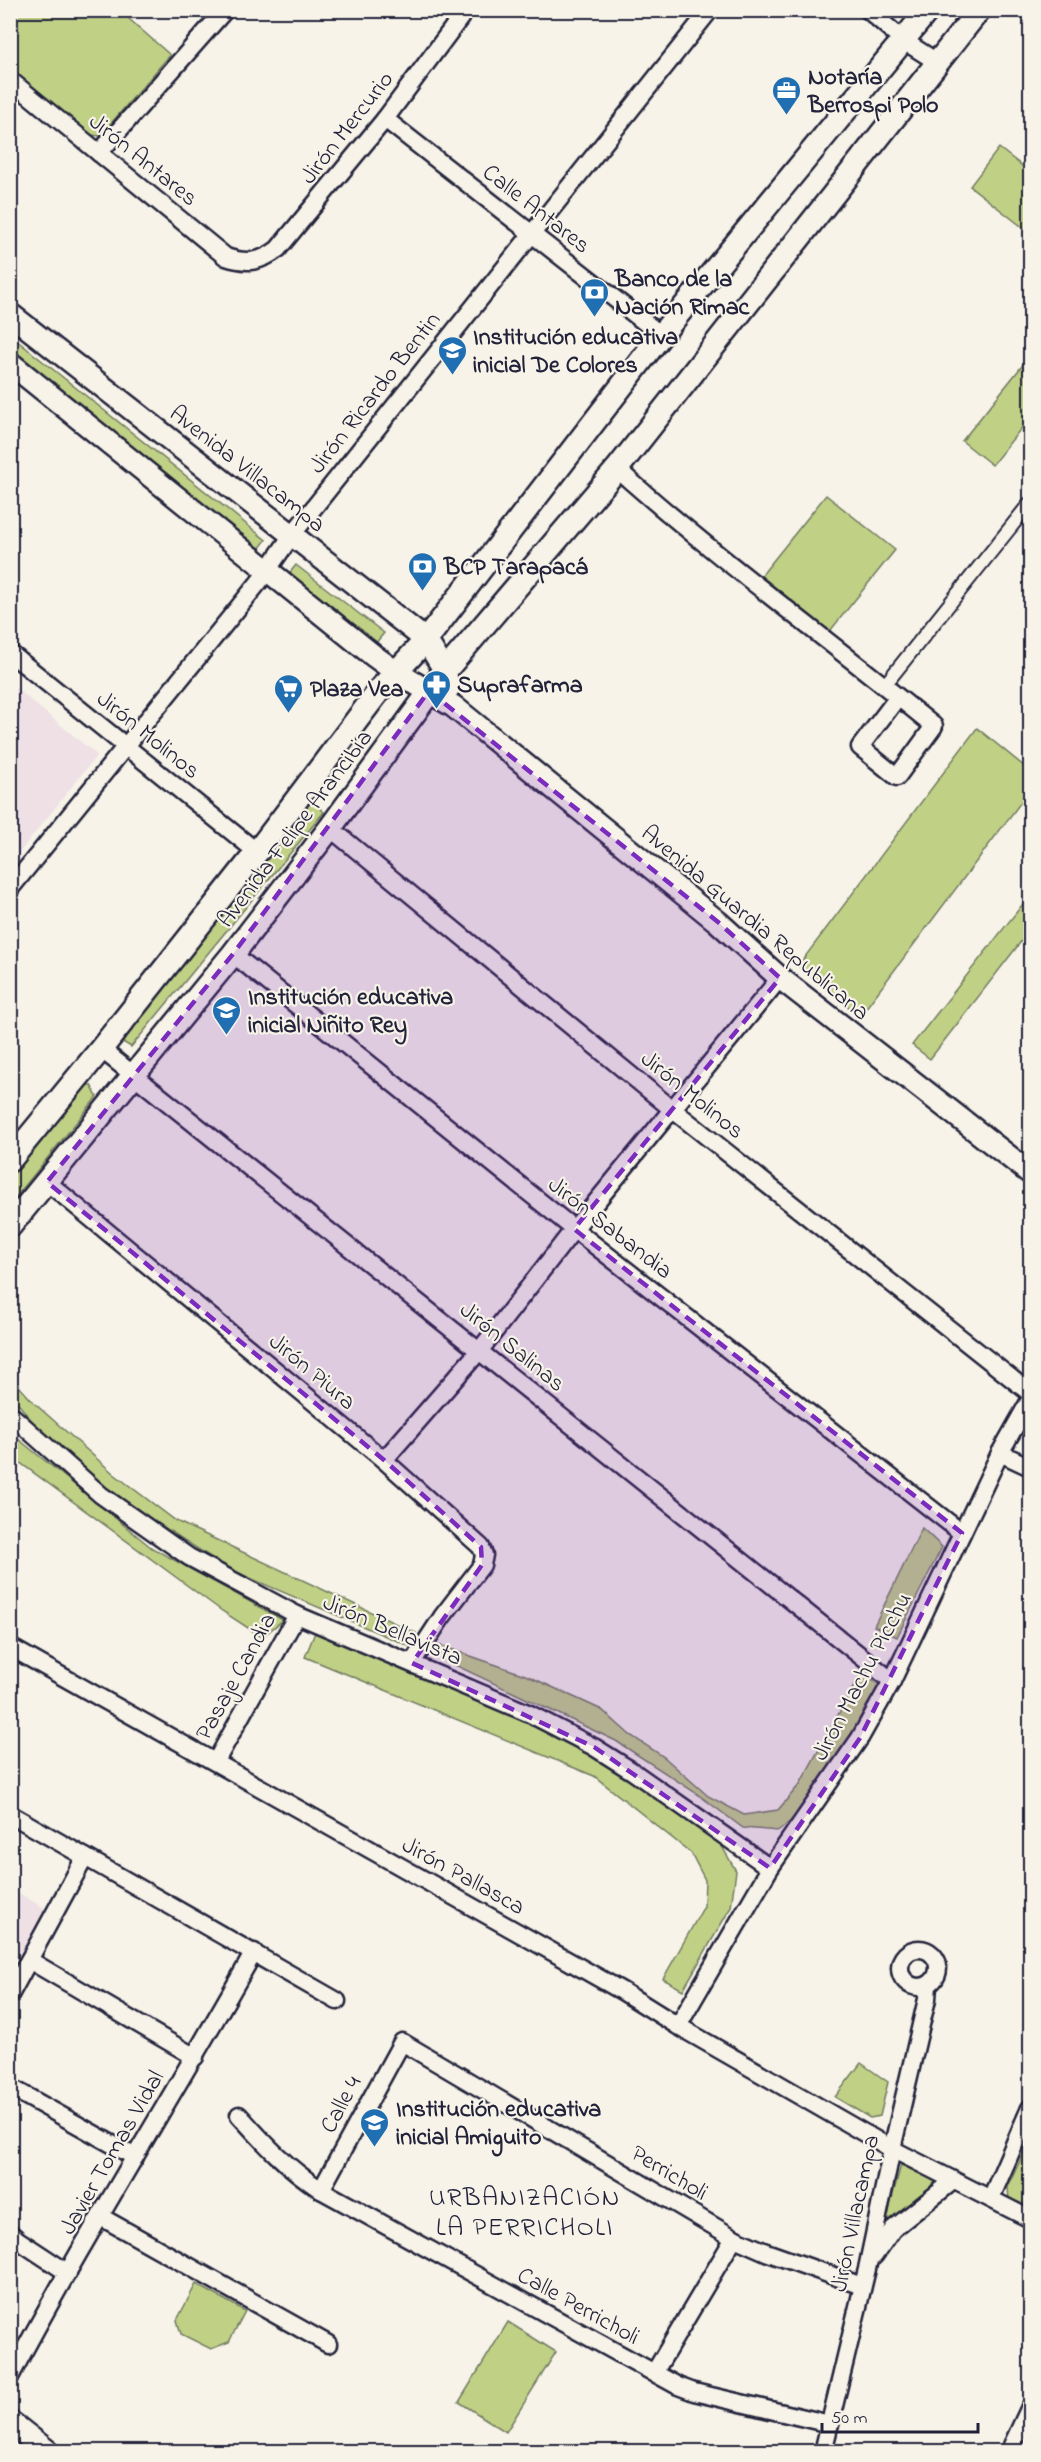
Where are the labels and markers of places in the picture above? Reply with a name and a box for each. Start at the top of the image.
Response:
place label: Notaría Berrospi Polo [807,61,939,124]
office icon: Notaría Berrospi Polo [771,74,803,116]
place label: Banco de la Nación Rimac [614,263,751,326]
bank icon: Banco de la Nación Rimac [578,276,610,318]
place label: Institución educativa inicial De Colores [473,321,678,384]
school or university icon: Institución educativa inicial De Colores [436,334,468,376]
bank icon: BCP Tarapacá [407,550,439,592]
place label: BCP Tarapacá [443,551,589,586]
pharmacy icon: Suprafarma [420,668,452,710]
place label: Suprafarma [457,669,583,704]
supermarket icon: Plaza Vea [273,672,305,714]
place label: Plaza Vea [310,673,403,708]
place label: Institución educativa inicial Niñito Rey [248,981,453,1045]
school or university icon: Institución educativa inicial Niñito Rey [211,994,243,1036]
place label: Institución educativa inicial Amiguito [396,2093,601,2157]
school or university icon: Institución educativa inicial Amiguito [359,2106,391,2148]

